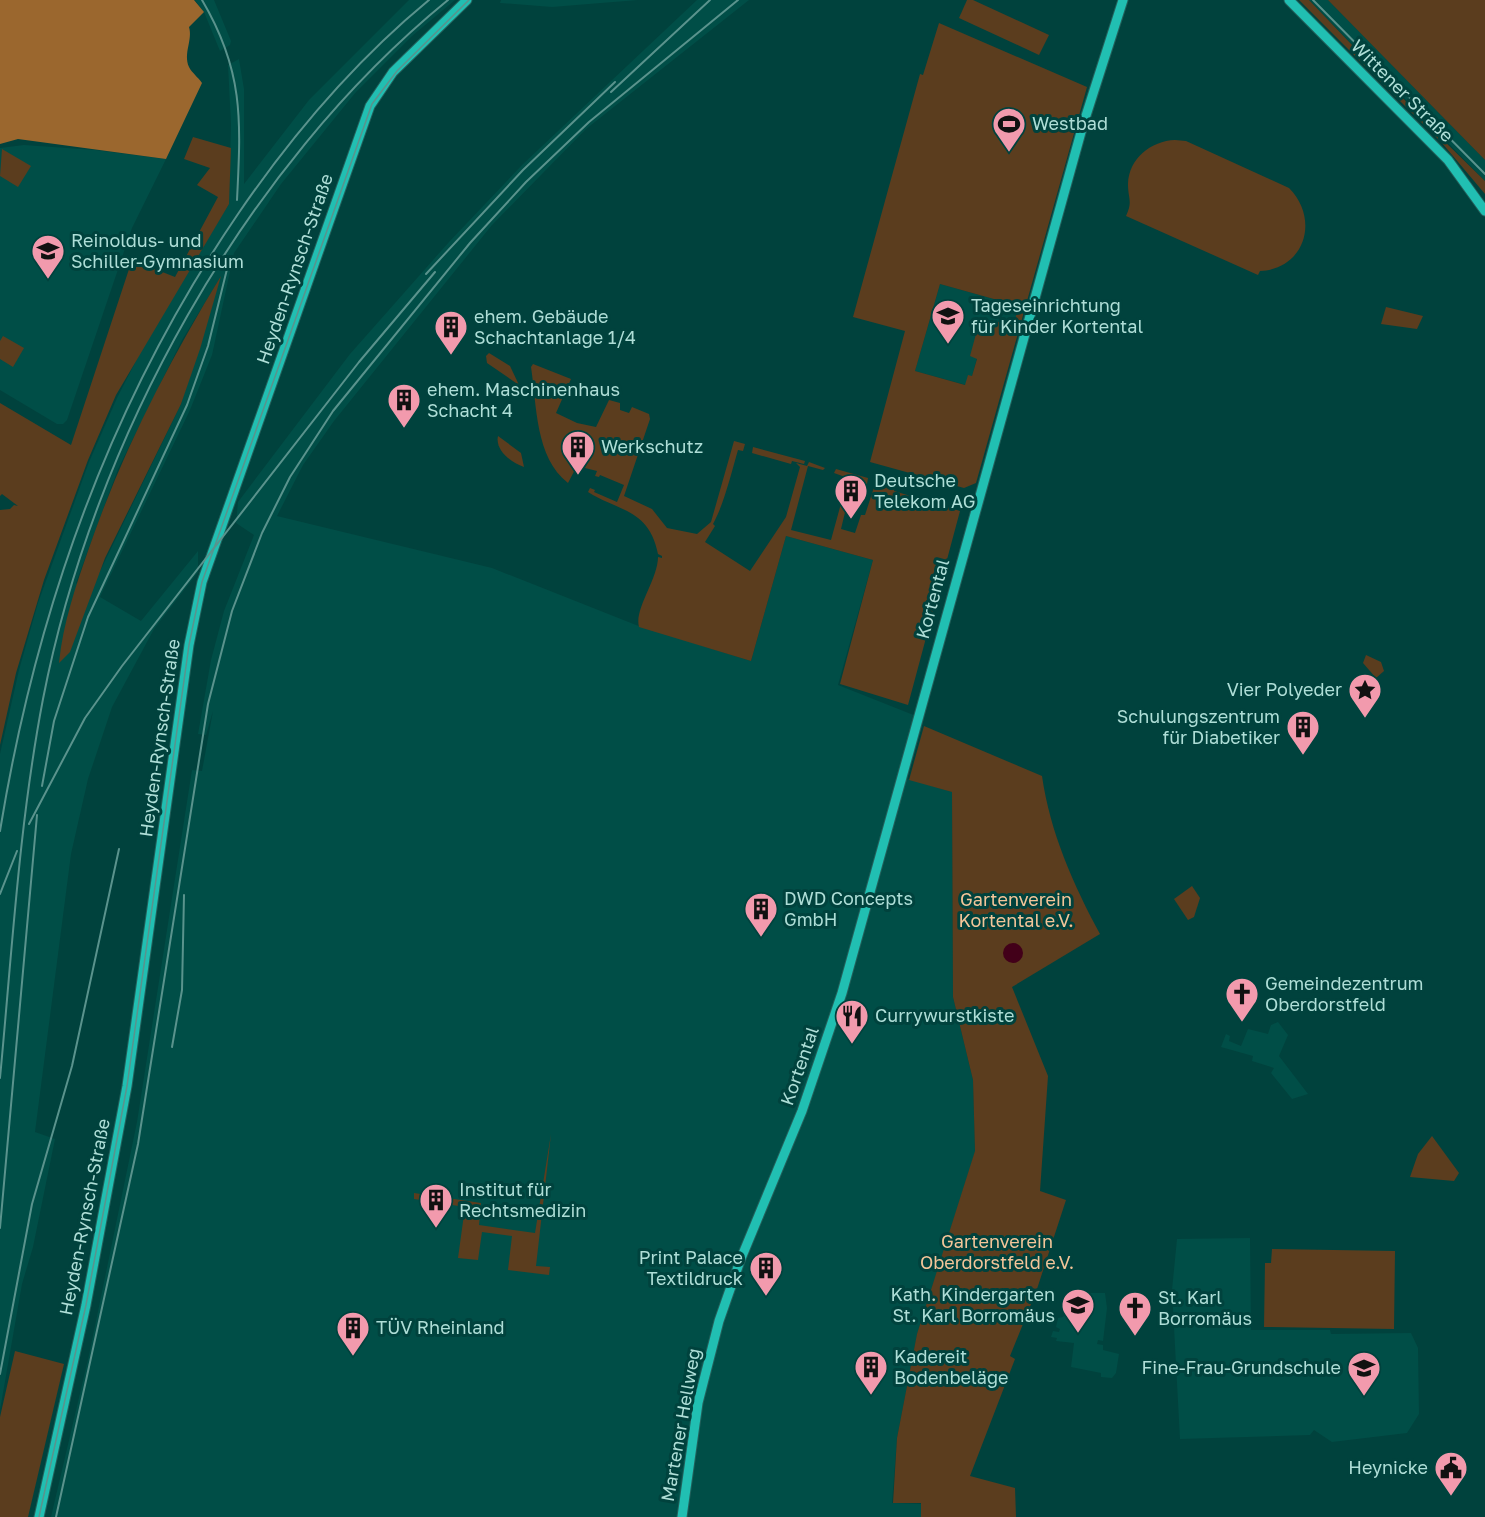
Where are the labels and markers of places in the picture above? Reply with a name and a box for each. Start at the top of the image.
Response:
sports icon: Westbad [991,106,1027,153]
place label: Westbad [1032,112,1108,134]
place label: Reinoldus- und Schiller-Gymnasium [71,229,244,272]
school or university icon: Reinoldus- und Schiller-Gymnasium [30,233,66,280]
place label: Tageseinrichtung für Kinder Kortental [971,294,1143,337]
school or university icon: Tageseinrichtung für Kinder Kortental [930,298,966,345]
place label: ehem. Gebäude Schachtanlage 1/4 [474,305,636,348]
building icon: ehem. Gebäude Schachtanlage 1/4 [433,309,469,356]
place label: ehem. Maschinenhaus Schacht 4 [427,378,620,421]
building icon: ehem. Maschinenhaus Schacht 4 [386,382,422,429]
building icon: Werkschutz [560,429,596,476]
place label: Werkschutz [601,435,703,457]
place label: Deutsche Telekom AG [874,469,975,512]
building icon: Deutsche Telekom AG [833,473,869,520]
place icon: Vier Polyeder [1347,672,1383,719]
place label: Vier Polyeder [1227,678,1342,700]
place label: Schulungszentrum für Diabetiker [1117,705,1280,748]
building icon: Schulungszentrum für Diabetiker [1285,709,1321,756]
place label: DWD Concepts GmbH [784,887,913,930]
building icon: DWD Concepts GmbH [743,891,779,938]
place label: Gemeindezentrum Oberdorstfeld [1265,972,1423,1015]
church icon: Gemeindezentrum Oberdorstfeld [1224,976,1260,1023]
restaurant icon: Currywurstkiste [834,998,870,1045]
place label: Currywurstkiste [875,1004,1015,1026]
place label: Institut für Rechtsmedizin [459,1178,586,1221]
building icon: Institut für Rechtsmedizin [418,1182,454,1229]
place label: Print Palace Textildruck [639,1246,743,1289]
building icon: Print Palace Textildruck [748,1250,784,1297]
place label: Kath. Kindergarten St. Karl Borromäus [891,1283,1055,1326]
place label: St. Karl Borromäus [1158,1286,1252,1329]
school or university icon: Kath. Kindergarten St. Karl Borromäus [1060,1287,1096,1334]
church icon: St. Karl Borromäus [1117,1290,1153,1337]
building icon: TÜV Rheinland [335,1310,371,1357]
place label: TÜV Rheinland [376,1316,505,1338]
place label: Kadereit Bodenbeläge [894,1345,1008,1388]
building icon: Kadereit Bodenbeläge [853,1349,889,1396]
school or university icon: Fine-Frau-Grundschule [1346,1350,1382,1397]
place label: Fine-Frau-Grundschule [1142,1356,1341,1378]
public building icon: Heynicke [1433,1450,1469,1497]
place label: Heynicke [1348,1456,1428,1478]

